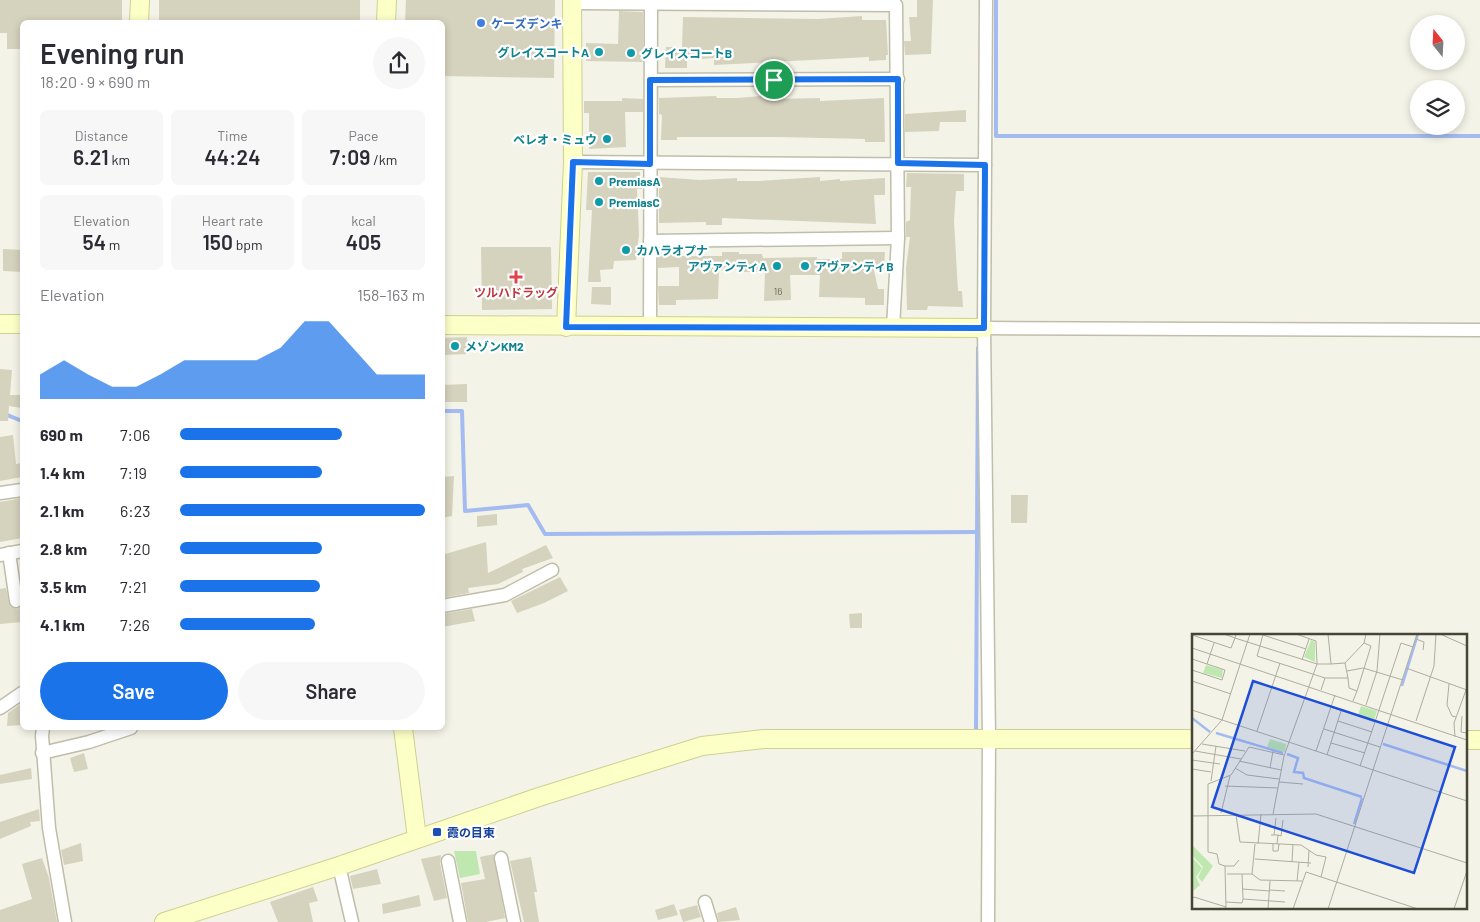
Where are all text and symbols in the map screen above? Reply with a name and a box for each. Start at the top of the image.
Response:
north arrow [1410,15,1465,70]
map controls [1410,15,1465,135]
place label: ケーズデンキ [491,16,562,30]
marker: ケーズデンキ [475,17,487,29]
text: Evening run [40,36,185,70]
button: share [373,37,425,89]
place label: グレイスコートA [497,45,589,59]
marker: グレイスコートA [593,46,605,58]
place label: グレイスコートB [641,46,732,60]
marker: グレイスコートB [625,47,637,59]
pin [753,59,795,101]
icon: arrive [760,66,788,94]
text: 18:20 · 9 × 690 m [40,72,150,91]
button: layers [1410,80,1465,135]
text: Distance [75,127,128,144]
text: Time [217,127,248,144]
text: Pace [348,127,379,144]
place label: ベレオ・ミュウ [513,132,597,146]
marker: ベレオ・ミュウ [601,133,613,145]
text: 6.21 [73,144,109,169]
text: 44:24 [205,144,260,169]
text: 7:09 [330,144,370,169]
text: km [109,151,130,168]
text: /km [370,151,397,168]
place label: PremiasA [609,174,661,188]
marker: PremiasA [593,175,605,187]
place label: PremiasC [609,195,660,209]
marker: PremiasC [593,196,605,208]
text: Elevation [73,212,130,229]
text: Heart rate [202,212,263,229]
text: kcal [351,212,376,229]
text: 54 [83,229,106,254]
text: 150 [202,229,233,254]
text: 405 [346,229,381,254]
text: m [106,236,120,253]
text: bpm [233,236,263,253]
place label: カハラオプナ [636,243,708,257]
marker: カハラオプナ [620,244,632,256]
place label: アヴァンティA [688,259,767,273]
place label: アヴァンティB [815,259,894,273]
marker: アヴァンティA [771,260,783,272]
marker: アヴァンティB [799,260,811,272]
marker: ツルハドラッグ [510,271,522,283]
text: Elevation [40,285,104,304]
text: 158–163 m [357,285,425,304]
place label: ツルハドラッグ [474,285,558,299]
house number: 16 [774,285,782,297]
place label: メゾンKM2 [465,339,524,353]
marker: メゾンKM2 [449,340,461,352]
text: 690 m [40,425,83,444]
text: 7:06 [120,425,150,444]
text: 1.4 km [40,463,85,482]
text: 7:19 [120,463,147,482]
text: 2.1 km [40,501,84,520]
text: 6:23 [120,501,150,520]
text: 2.8 km [40,539,87,558]
text: 7:20 [120,539,151,558]
text: 3.5 km [40,577,87,596]
text: 7:21 [120,577,147,596]
text: 4.1 km [40,615,85,634]
text: 7:26 [120,615,150,634]
inset map [1192,634,1468,910]
button: Save [40,662,228,720]
button: Share [238,662,425,720]
place label: 霞の目東 [447,825,495,839]
marker: 霞の目東 [431,826,443,838]

